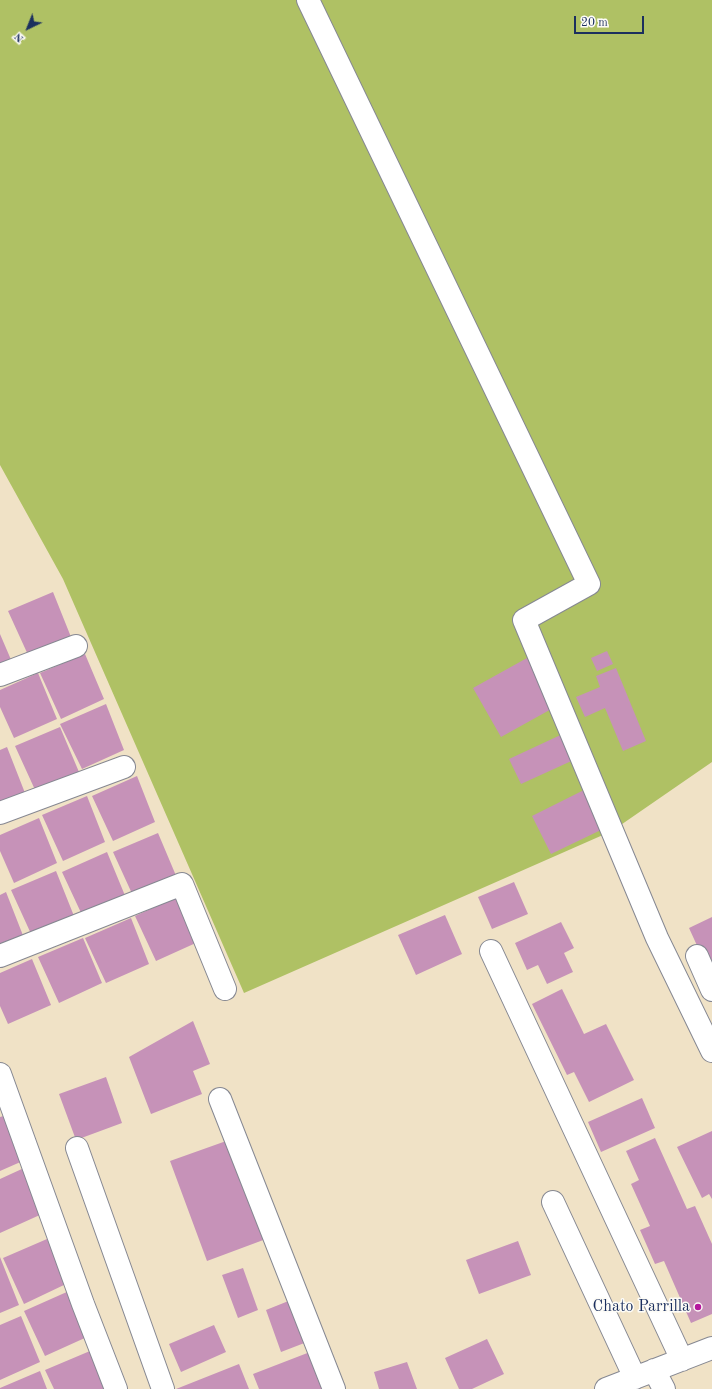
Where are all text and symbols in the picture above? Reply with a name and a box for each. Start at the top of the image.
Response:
north arrow [8,8,48,48]
scale bar [576,8,646,34]
text: 20 m [581,17,608,29]
text: N [13,30,26,44]
place label: Chato Parrilla [593,1297,690,1317]
marker: Chato Parrilla [693,1302,703,1312]

